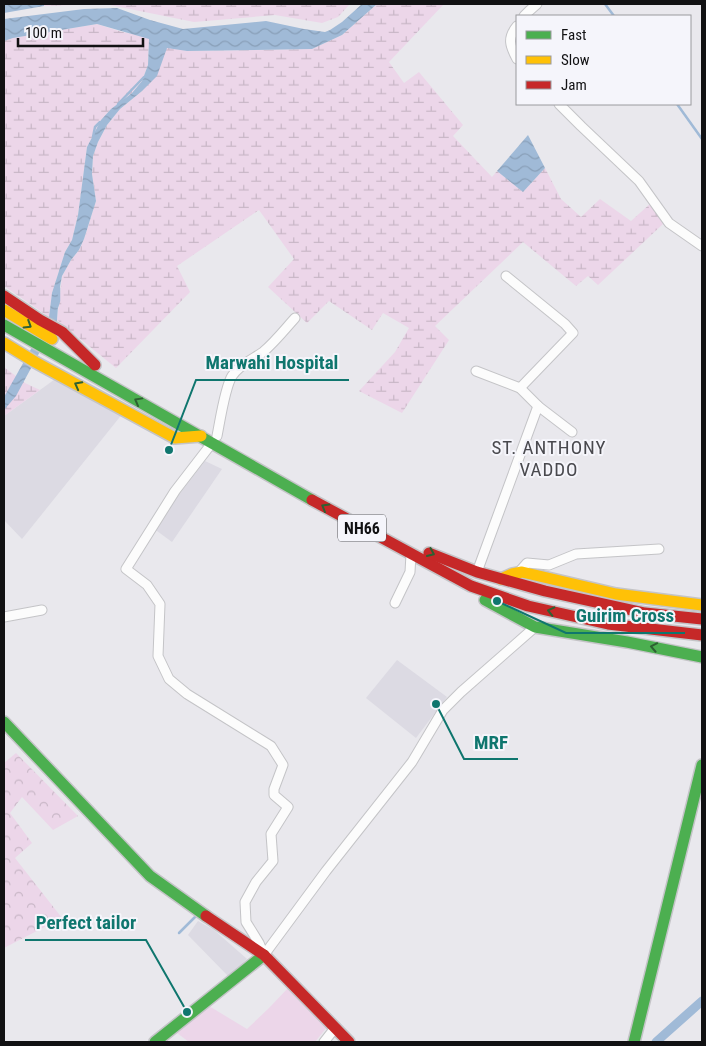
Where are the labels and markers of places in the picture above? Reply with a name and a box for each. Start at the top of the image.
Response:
callout: Marwahi Hospital [196,346,349,380]
callout: Guirim Cross [566,599,685,633]
callout: MRF [464,725,518,759]
callout: Perfect tailor [25,906,146,940]

